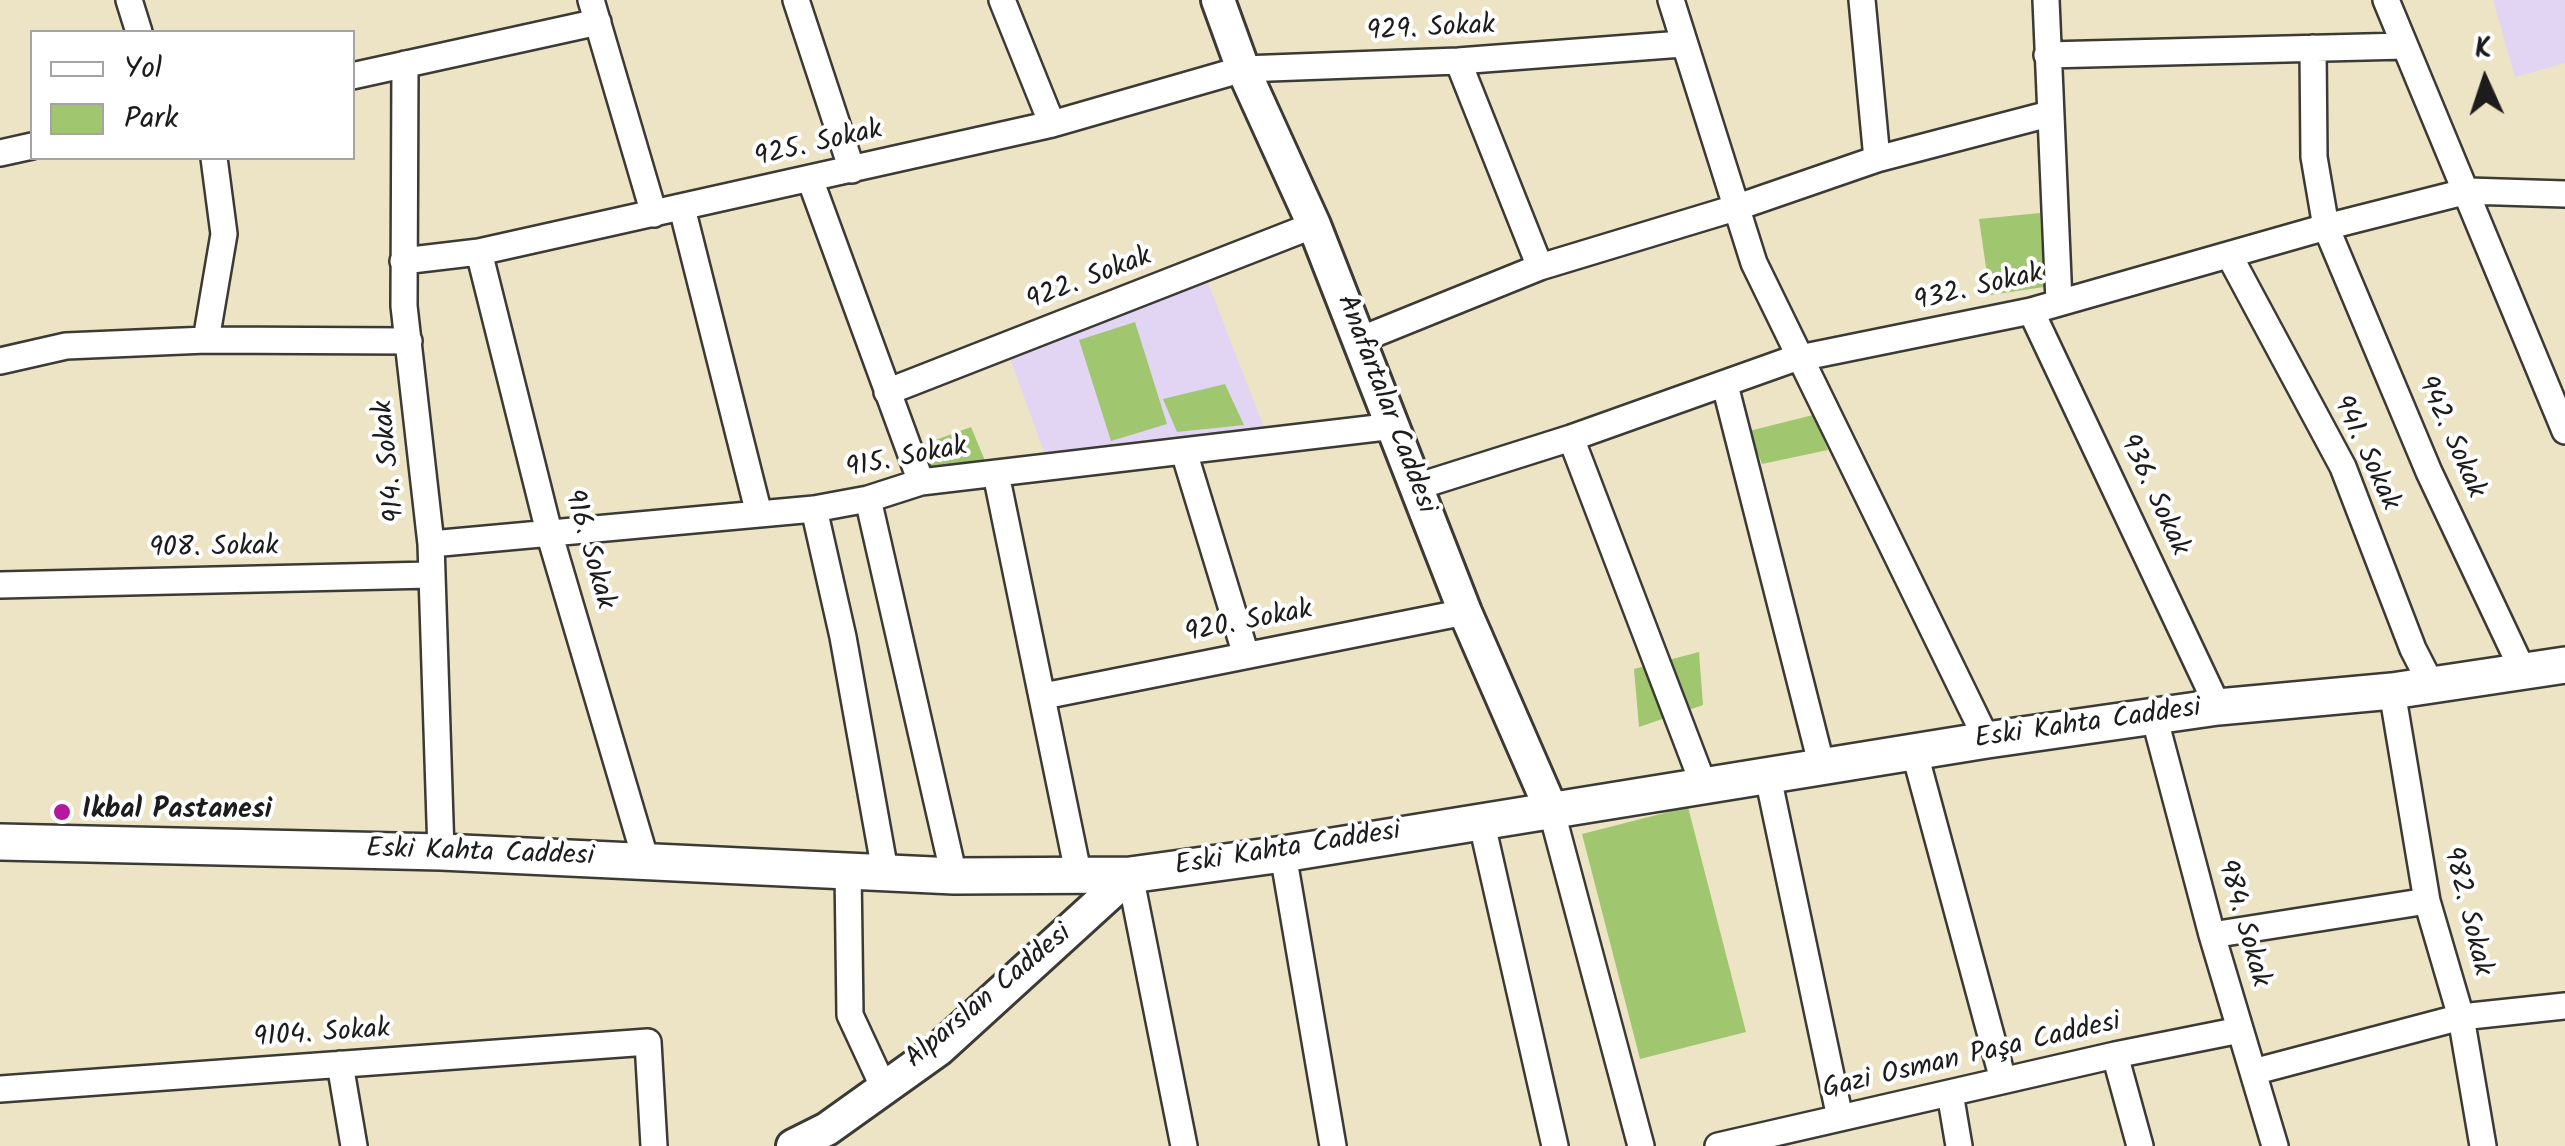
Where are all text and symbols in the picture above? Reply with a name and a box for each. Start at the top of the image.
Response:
street label: 929. Sokak [1366,11,1496,51]
text: K [2474,27,2493,72]
legend [30,30,355,160]
north arrow [2435,30,2535,130]
text: Yol [124,45,162,93]
text: Park [124,95,178,143]
street label: 925. Sokak [752,115,886,177]
street label: 922. Sokak [1023,242,1157,320]
street label: 932. Sokak [1912,259,2046,321]
street label: Anafartalar Caddesi [1327,291,1441,519]
street label: 942. Sokak [2407,372,2491,504]
street label: 941. Sokak [2323,391,2405,517]
street label: 914. Sokak [369,398,415,524]
street label: 936. Sokak [2109,430,2195,562]
street label: 915. Sokak [844,432,970,488]
street label: 916. Sokak [554,486,620,614]
street label: 908. Sokak [149,532,279,568]
street label: 920. Sokak [1183,595,1315,653]
street label: Eski Kahta Caddesi [1973,693,2203,759]
place label: Ikbal Pastanesi [82,795,272,829]
marker: Ikbal Pastanesi [51,801,73,823]
street label: Eski Kahta Caddesi [1173,817,1403,885]
street label: Eski Kahta Caddesi [365,834,595,876]
street label: 982. Sokak [2433,844,2497,980]
street label: 984. Sokak [2207,857,2275,991]
street label: Alparslan Caddesi [900,919,1080,1077]
street label: Gazi Osman Paşa Caddesi [1820,1007,2124,1109]
street label: 9104. Sokak [253,1014,391,1058]

